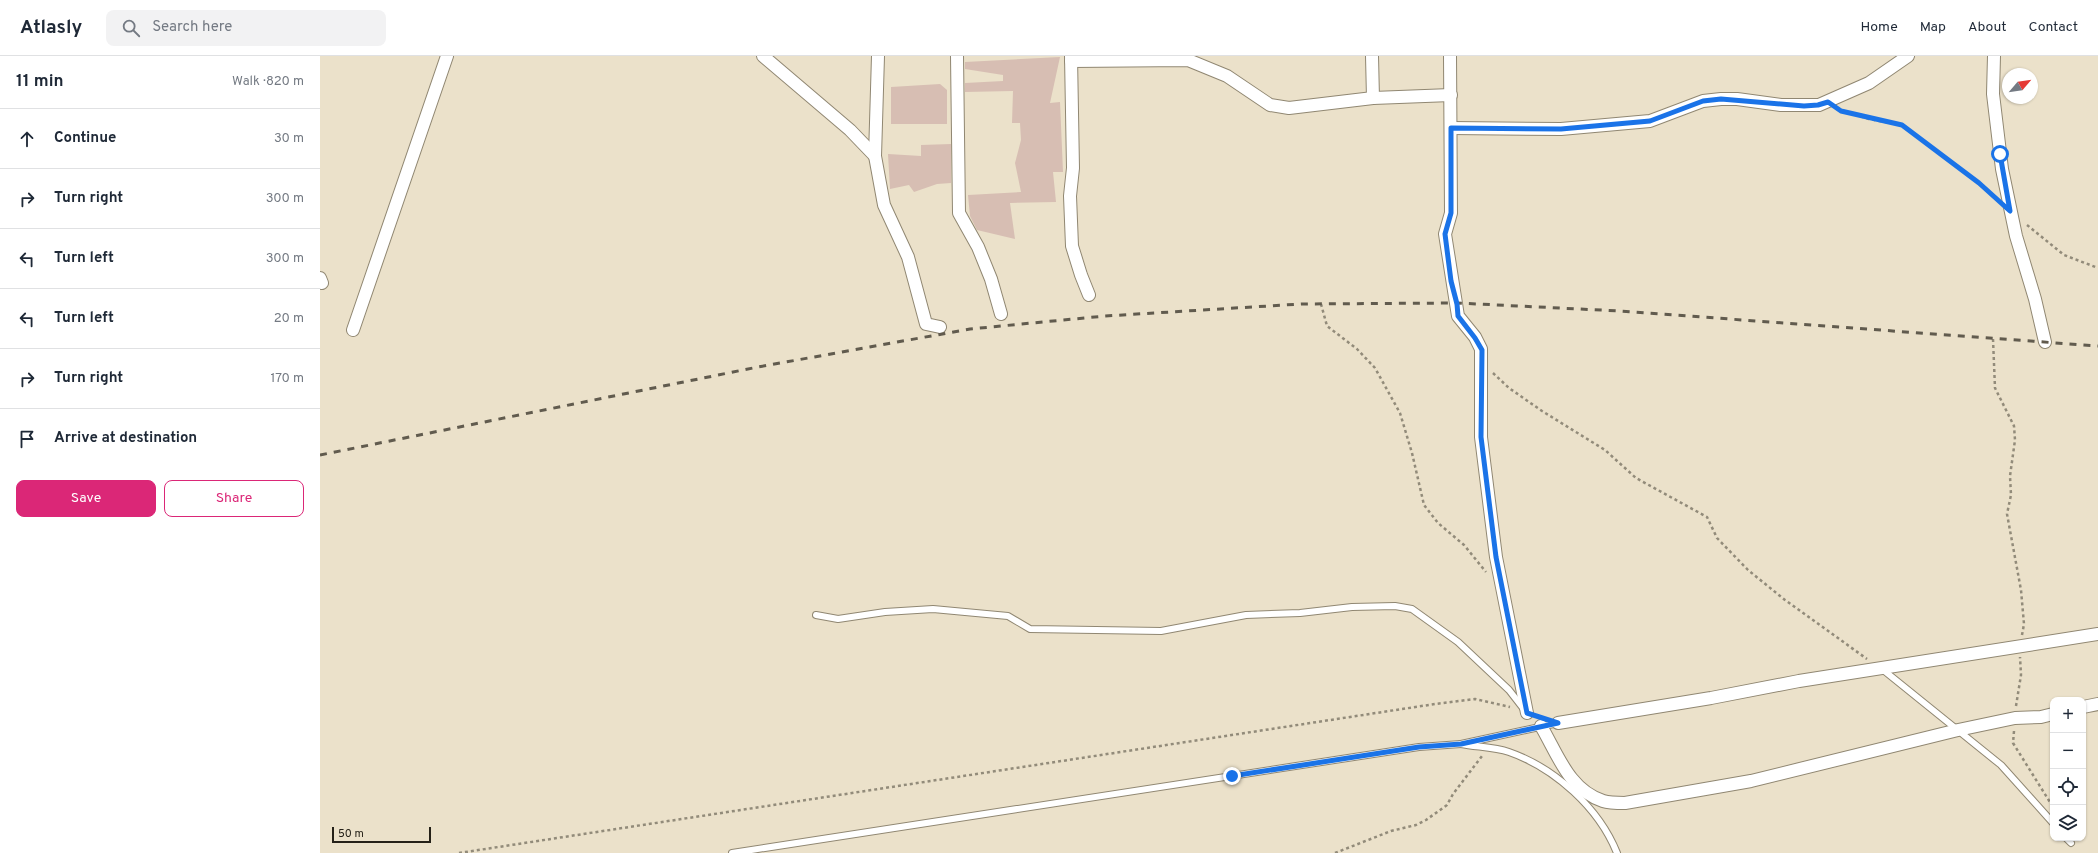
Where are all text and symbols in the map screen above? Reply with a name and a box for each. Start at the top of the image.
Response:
search box [106,10,386,46]
text: Atlasly [20,16,82,40]
icon: search [120,17,142,39]
text: Search here [152,18,232,37]
text: Home [1861,19,1898,36]
text: Map [1920,19,1946,36]
text: About [1968,19,2007,36]
text: Contact [2029,19,2078,36]
north arrow [2002,68,2038,104]
text: 11 min [16,71,64,93]
text: Walk · 820 m [232,74,304,90]
icon: ahead [16,128,38,150]
text: Continue [54,129,116,148]
text: 30 m [274,131,304,147]
route start [1991,145,2009,163]
icon: right [16,188,38,210]
text: Turn right [54,189,123,208]
text: 300 m [266,191,304,207]
icon: left [16,248,38,270]
text: Turn left [54,249,114,268]
text: 300 m [266,251,304,267]
icon: left [16,308,38,330]
text: Turn left [54,309,114,328]
text: 20 m [274,311,304,327]
icon: right [16,368,38,390]
text: Turn right [54,369,123,388]
text: 170 m [270,371,304,387]
icon: arrive [16,428,38,450]
text: Arrive at destination [54,429,197,448]
button: Save [16,480,156,517]
button: Share [164,480,304,517]
map controls [2050,697,2086,841]
button: + [2050,697,2086,733]
button: − [2050,733,2086,769]
route end [1223,767,1241,785]
button: locate [2050,769,2086,805]
button: layers [2050,805,2086,841]
scale bar [332,825,431,844]
text: 50 m [338,827,364,841]

